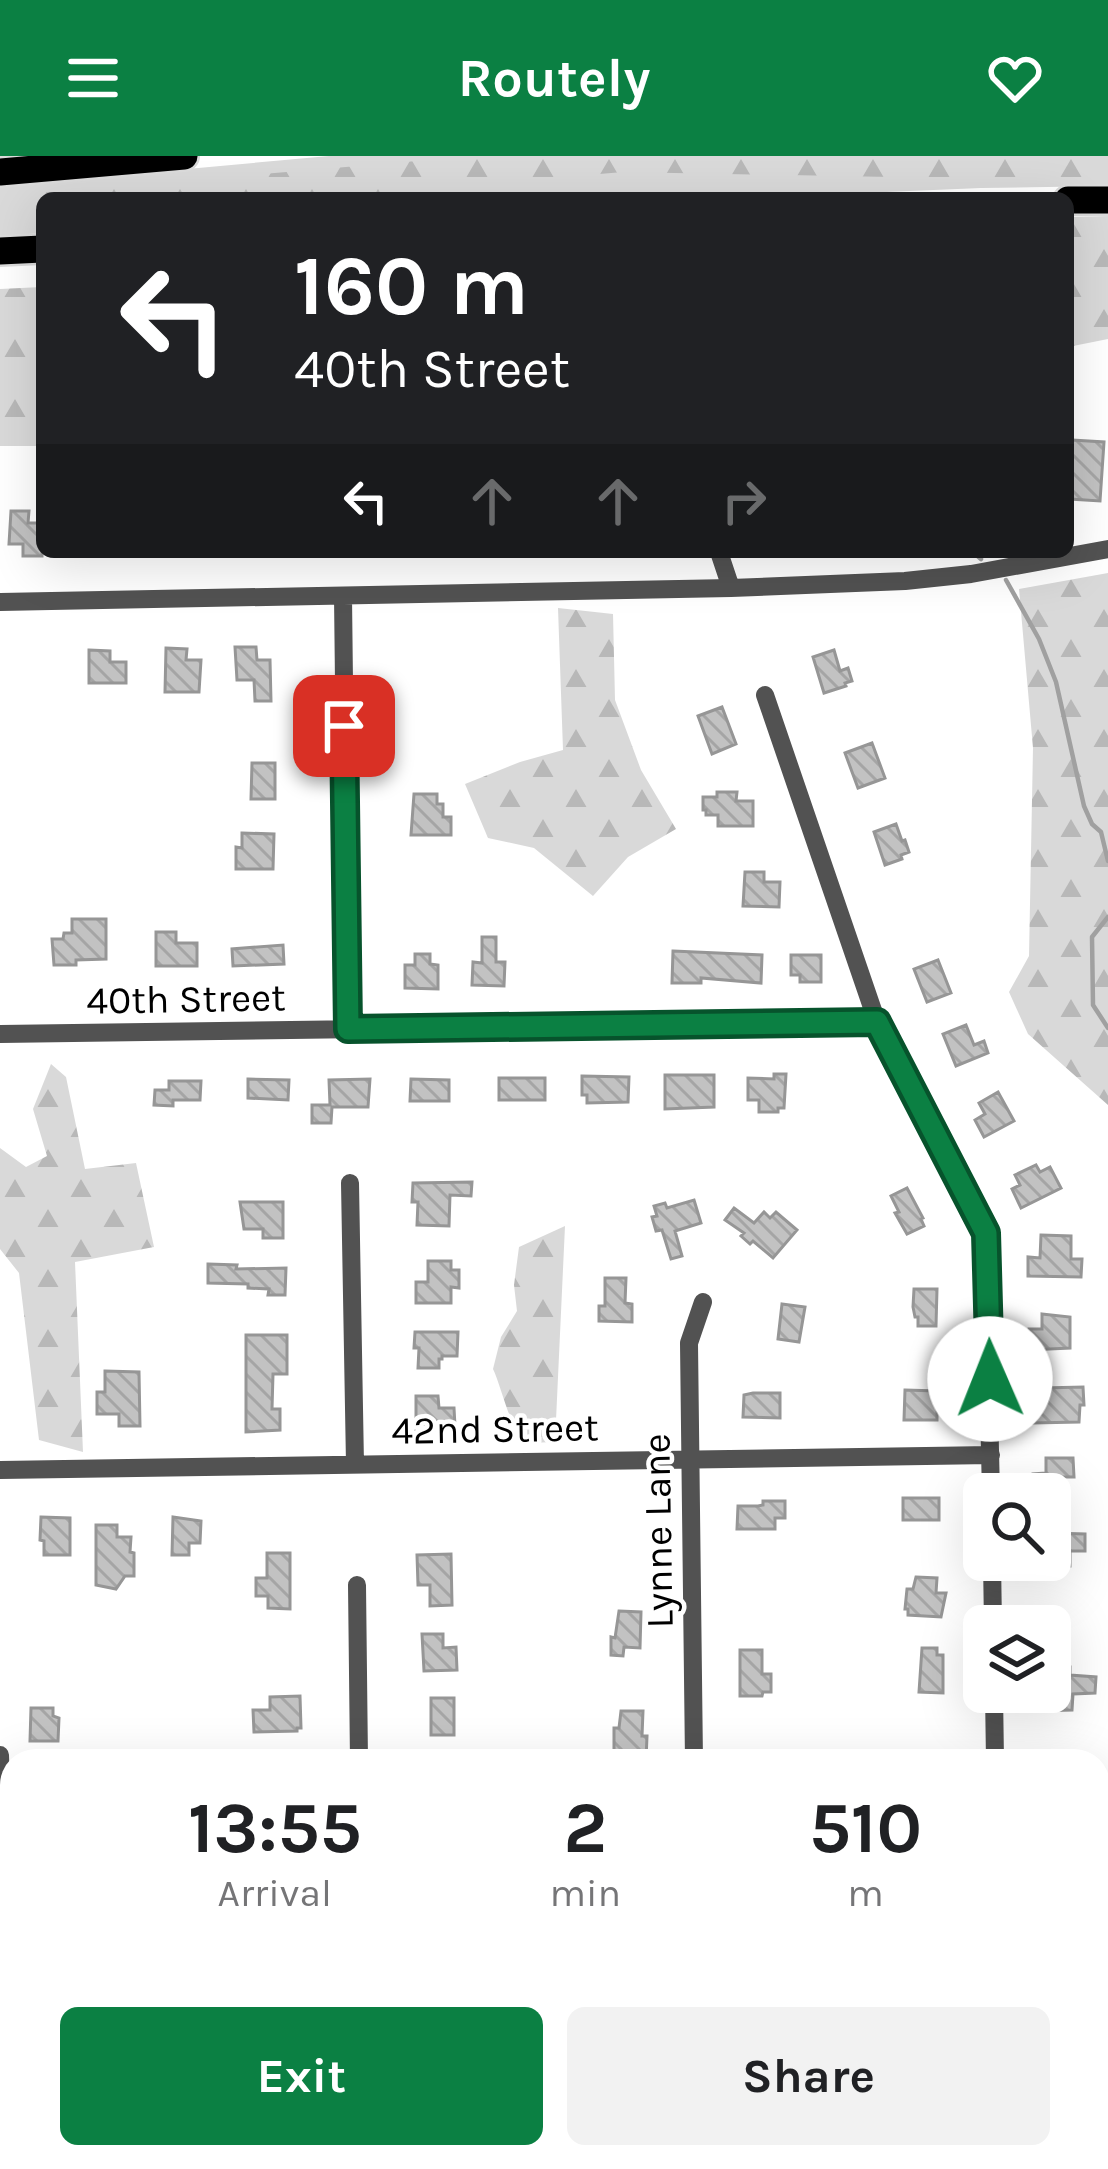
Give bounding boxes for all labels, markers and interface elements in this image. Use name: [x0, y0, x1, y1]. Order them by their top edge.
icon: menu: [60, 45, 126, 111]
icon: heart: [982, 45, 1048, 111]
text: Routely: [458, 46, 650, 110]
text: 160 m: [294, 237, 529, 335]
icon: left: [96, 240, 252, 396]
text: 40th Street: [294, 337, 570, 401]
icon: left: [333, 468, 399, 534]
icon: ahead: [459, 468, 525, 534]
icon: ahead: [585, 468, 651, 534]
icon: right: [711, 468, 777, 534]
pin: [293, 675, 395, 777]
icon: arrive: [311, 693, 377, 759]
street label: 40th Street: [86, 974, 286, 1024]
position arrow: [927, 1316, 1053, 1442]
street label: 42nd Street: [391, 1404, 599, 1454]
street label: Lynne Lane: [633, 1433, 683, 1629]
map controls: [963, 1473, 1071, 1713]
button: search: [963, 1473, 1071, 1581]
button: layers: [963, 1605, 1071, 1713]
text: 13:55: [188, 1786, 362, 1870]
text: 2: [563, 1786, 607, 1870]
text: 510: [809, 1786, 922, 1870]
text: Arrival: [218, 1870, 332, 1916]
text: min: [549, 1870, 621, 1916]
text: m: [847, 1870, 884, 1916]
button: Exit: [60, 2007, 543, 2145]
button: Share: [567, 2007, 1050, 2145]

